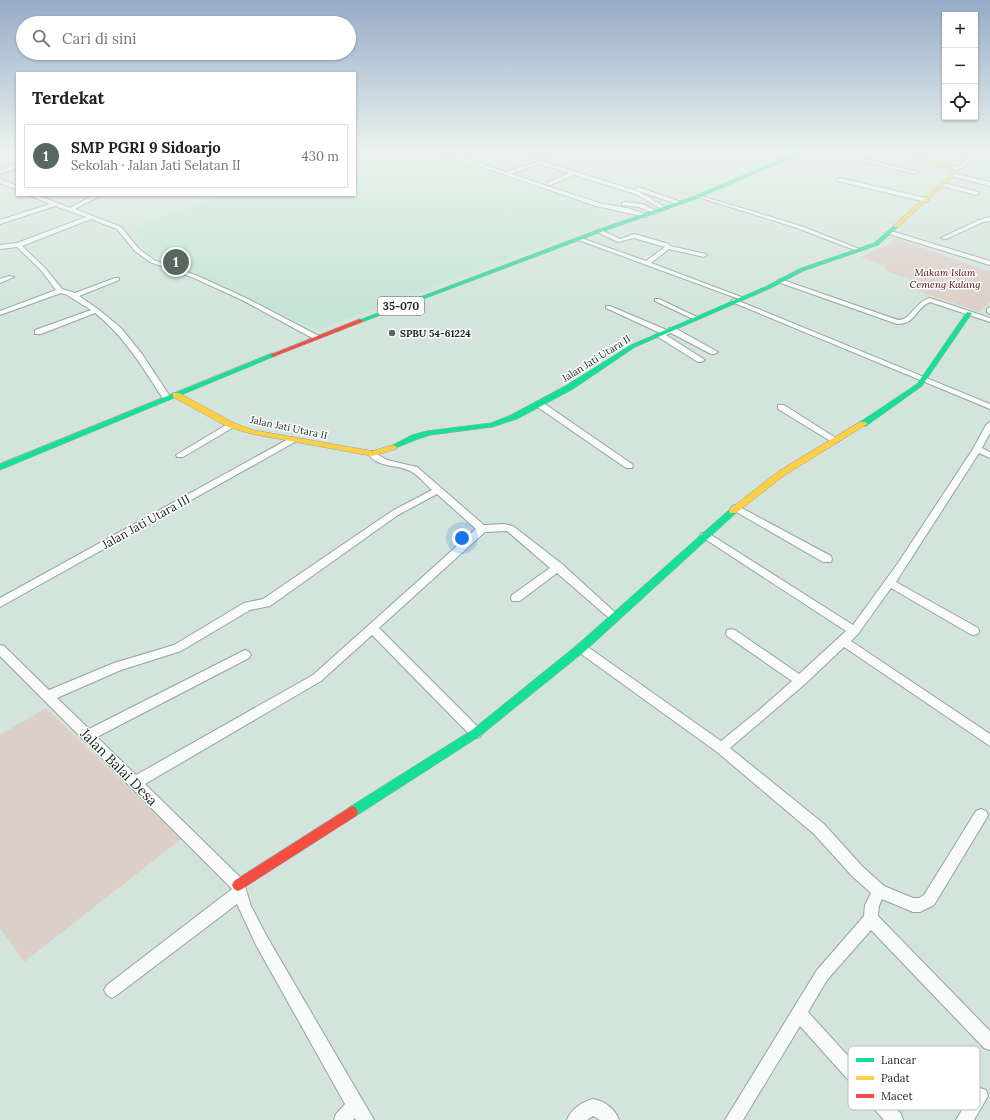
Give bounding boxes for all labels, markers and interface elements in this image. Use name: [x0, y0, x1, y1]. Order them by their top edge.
map controls: [942, 12, 978, 120]
button: +: [942, 12, 978, 48]
search box: [16, 16, 356, 60]
icon: search: [30, 27, 52, 49]
text: Cari di sini: [62, 29, 137, 48]
button: −: [942, 48, 978, 84]
button: locate: [942, 84, 978, 120]
text: Terdekat: [32, 87, 105, 109]
text: SMP PGRI 9 Sidoarjo: [71, 138, 221, 157]
text: 1: [43, 148, 49, 165]
text: 430 m: [302, 148, 339, 165]
text: Sekolah · Jalan Jati Selatan II: [71, 157, 241, 174]
pin: 1: [163, 247, 189, 277]
park label: Makam Islam Cemeng Kalang: [910, 266, 980, 291]
road number: 35-070: [378, 297, 424, 315]
place label: SPBU 54-61224: [400, 327, 471, 340]
marker: SPBU 54-61224: [387, 328, 397, 338]
street label: Jalan Jati Utara II: [559, 332, 633, 385]
street label: Jalan Jati Utara II: [248, 413, 329, 442]
street label: Jalan Jati Utara III: [98, 491, 192, 552]
your location: [452, 528, 472, 548]
street label: Jalan Balai Desa: [76, 724, 161, 809]
legend: [848, 1046, 980, 1110]
text: Lancar: [881, 1053, 916, 1067]
text: Padat: [881, 1071, 910, 1085]
text: Macet: [881, 1089, 913, 1103]

